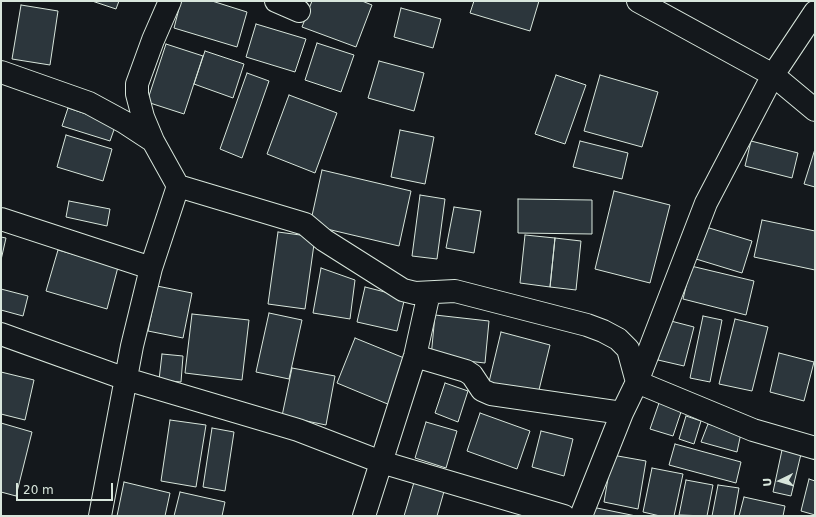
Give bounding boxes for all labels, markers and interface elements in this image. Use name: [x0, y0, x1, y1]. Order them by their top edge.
north arrow: [760, 461, 800, 501]
scale bar: [18, 475, 115, 501]
text: U: [761, 477, 774, 487]
text: 20 m: [23, 483, 54, 497]

